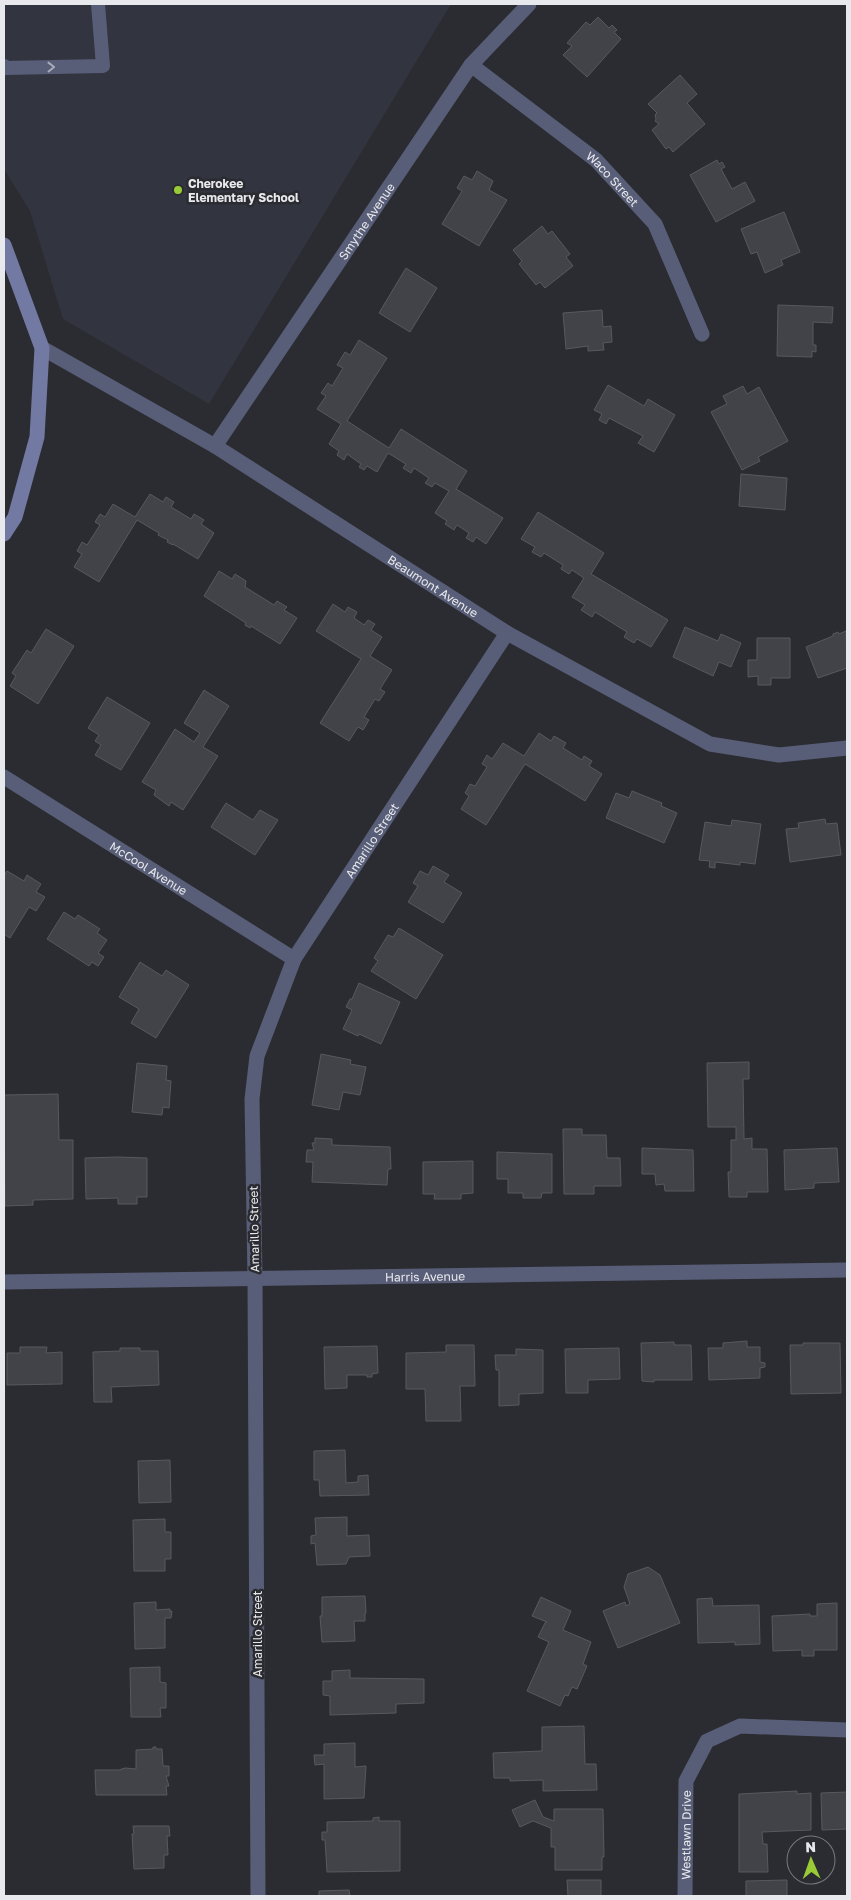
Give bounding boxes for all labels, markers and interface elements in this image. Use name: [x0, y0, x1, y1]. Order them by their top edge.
one-way arrow: [48, 62, 55, 72]
street label: Waco Street: [583, 148, 642, 209]
place label: Cherokee Elementary School: [188, 176, 299, 205]
street label: Smythe Avenue: [335, 180, 397, 262]
marker: Cherokee Elementary School: [172, 184, 184, 196]
street label: Beaumont Avenue: [385, 551, 481, 620]
street label: Amarillo Street: [342, 800, 402, 881]
street label: McCool Avenue: [107, 838, 190, 898]
street label: Amarillo Street: [246, 1185, 262, 1272]
street label: Harris Avenue: [385, 1268, 465, 1284]
street label: Amarillo Street: [250, 1590, 265, 1677]
street label: Westlawn Drive: [678, 1790, 693, 1880]
north arrow: [786, 1835, 836, 1885]
text: N: [805, 1838, 816, 1855]

